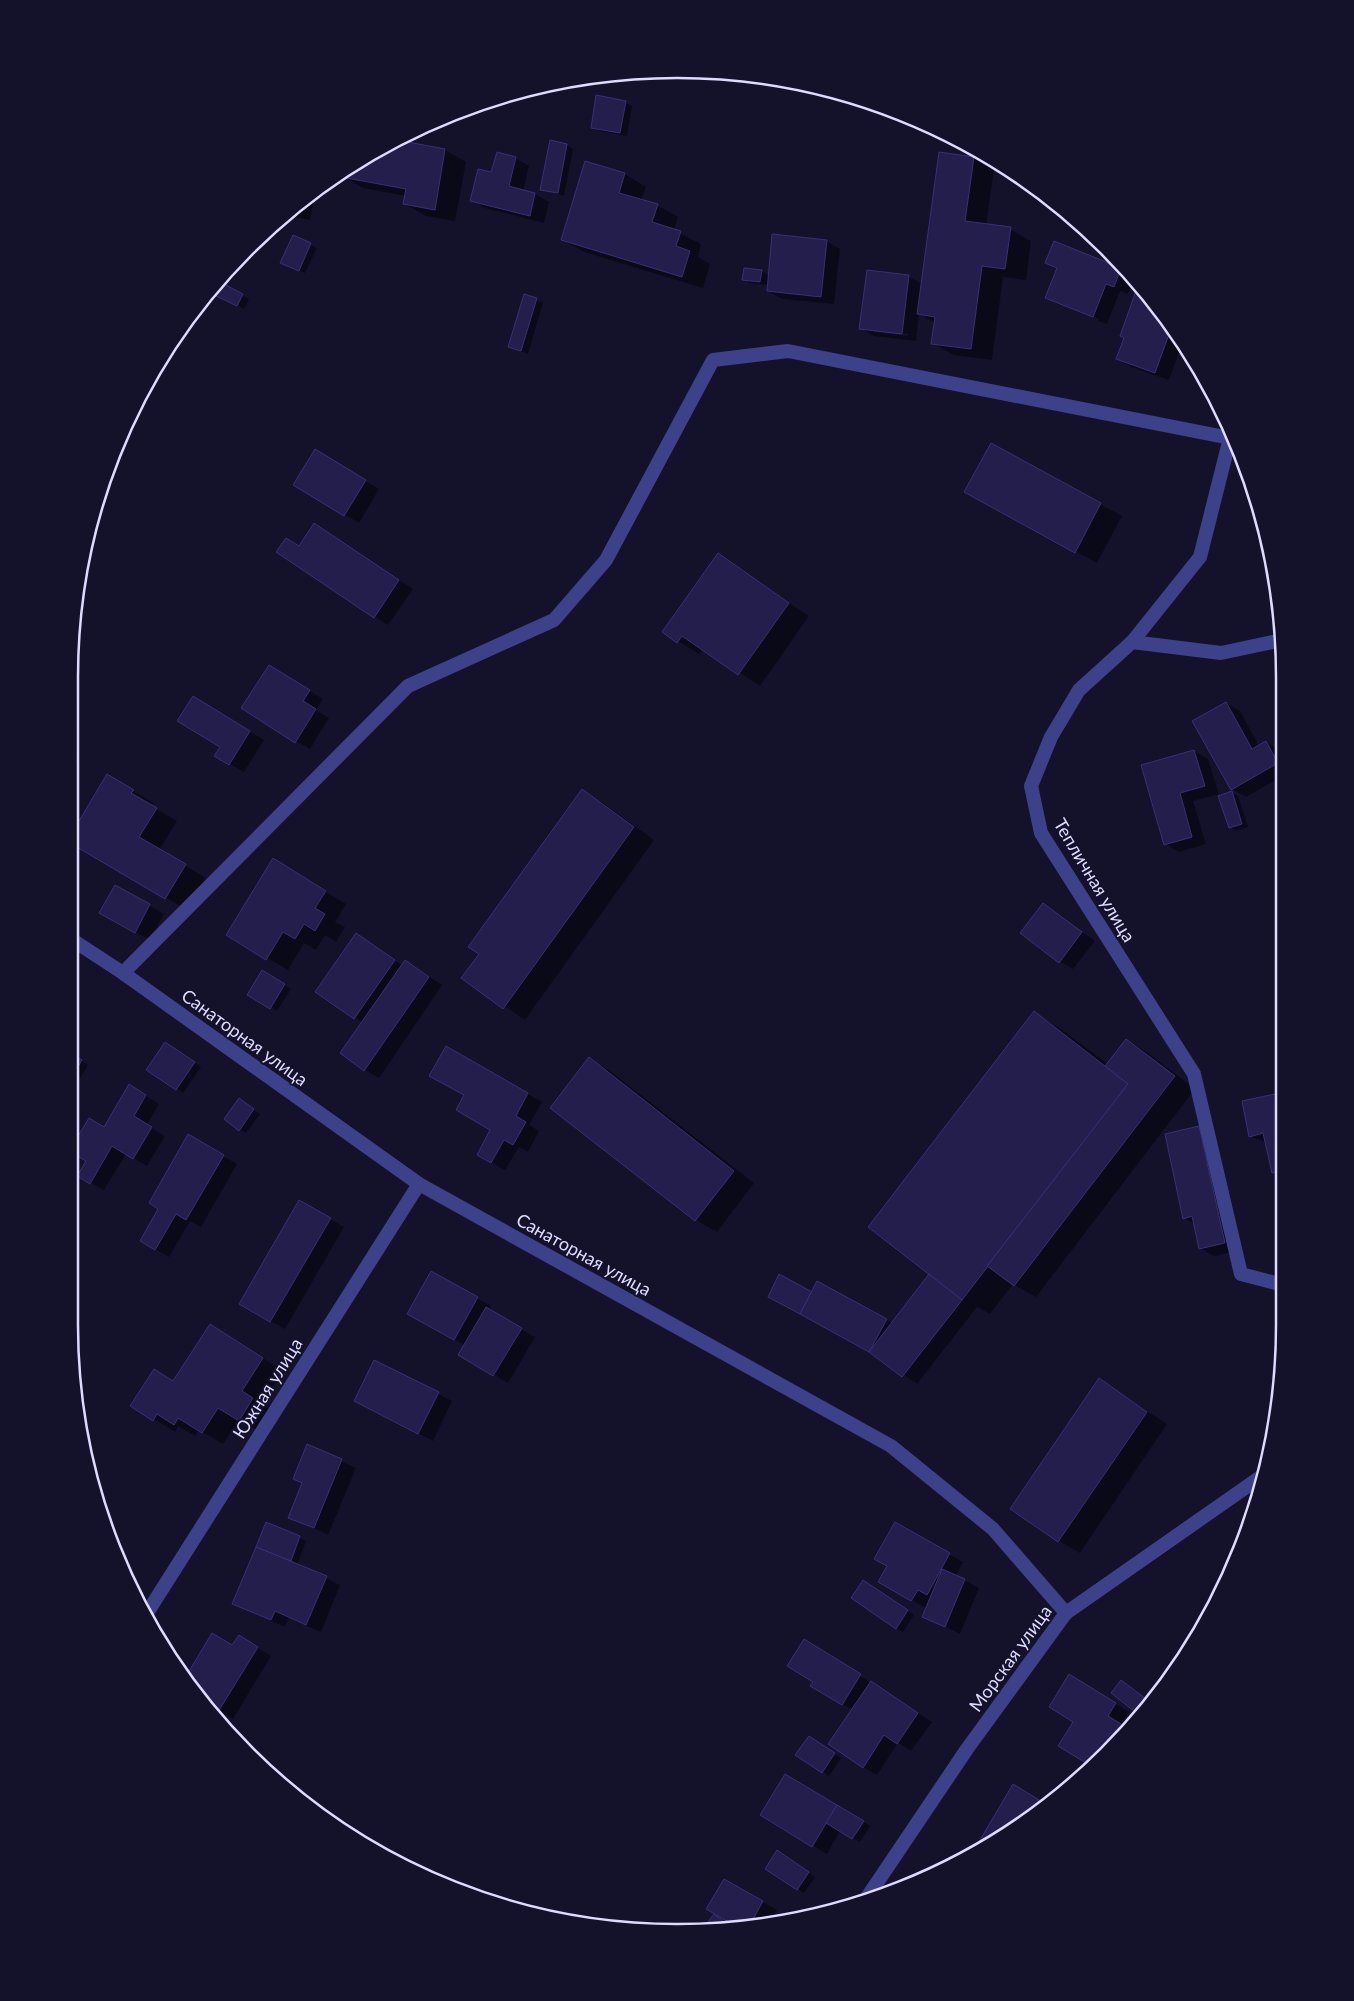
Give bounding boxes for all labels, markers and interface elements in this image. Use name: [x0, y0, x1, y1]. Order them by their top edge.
street label: Тепличная улица: [1050, 814, 1140, 946]
street label: Санаторная улица: [178, 984, 312, 1090]
street label: Санаторная улица: [513, 1208, 655, 1300]
street label: Южная улица: [227, 1334, 307, 1442]
street label: Морская улица: [964, 1600, 1056, 1716]

